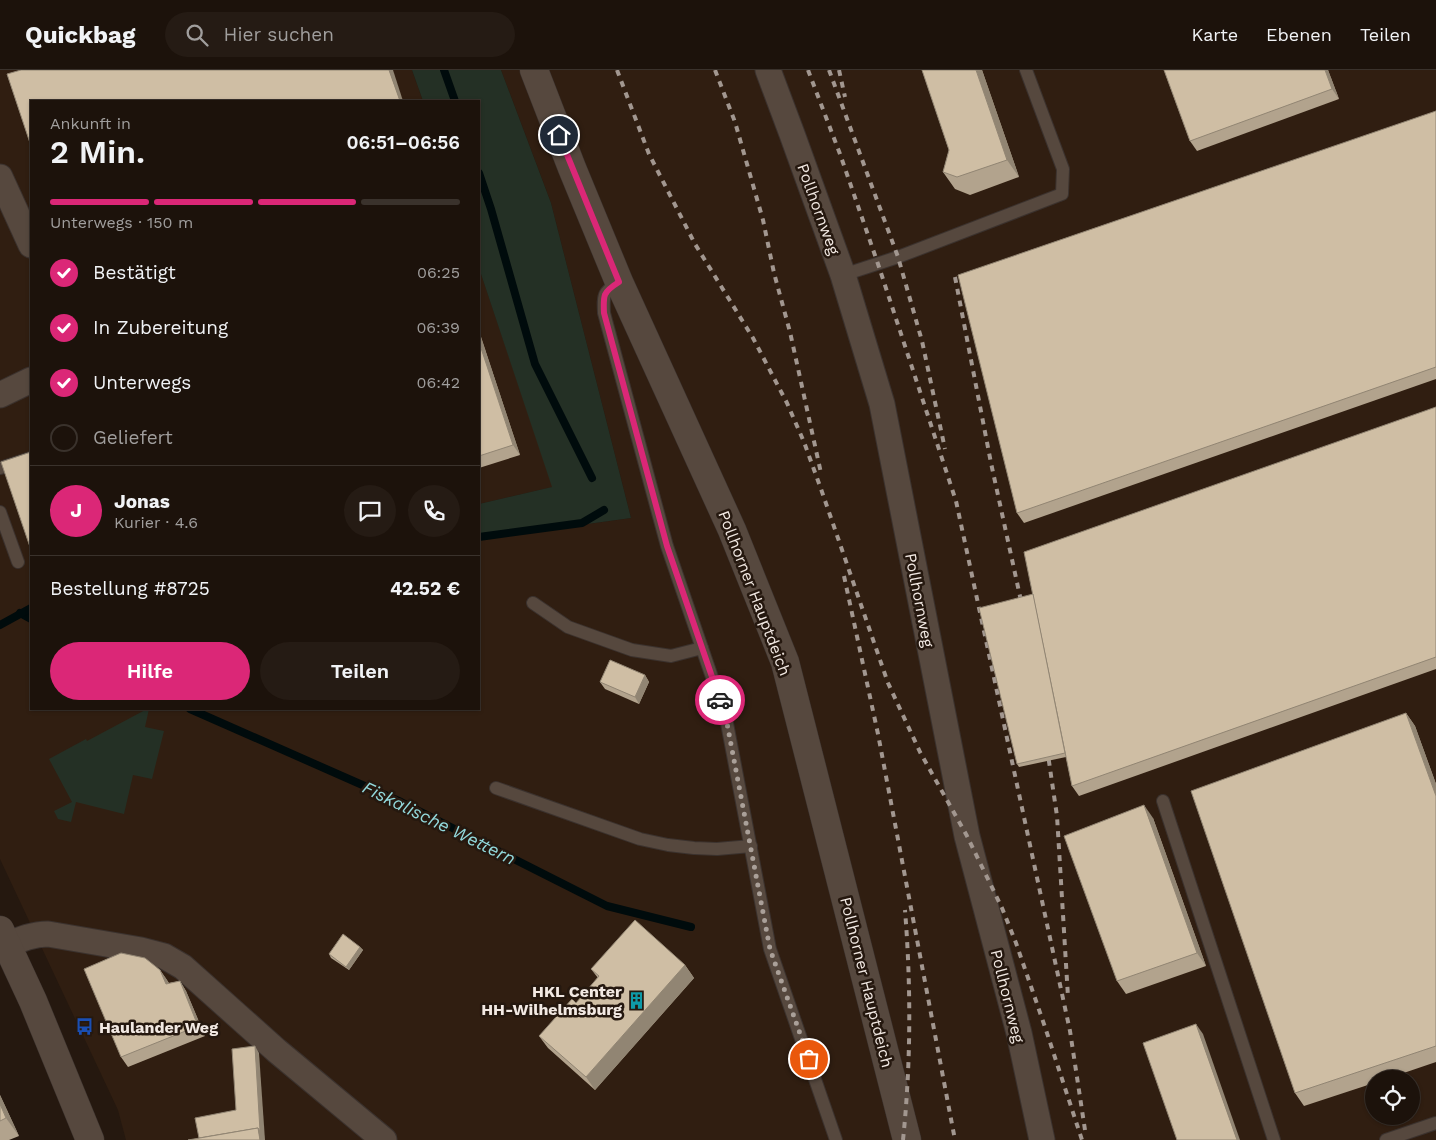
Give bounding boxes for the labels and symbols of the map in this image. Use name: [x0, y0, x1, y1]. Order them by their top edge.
pin: [538, 114, 580, 156]
street label: Pollhornweg: [793, 161, 844, 258]
street label: Pollhorner Hauptdeich: [714, 508, 795, 678]
street label: Pollhornweg: [901, 551, 938, 649]
courier: [695, 675, 745, 725]
water label: Fiskalische Wettern: [359, 776, 519, 869]
street label: Pollhorner Hauptdeich: [836, 895, 897, 1069]
street label: Pollhornweg: [987, 947, 1028, 1045]
place label: HKL Center HH-Wilhelmsburg: [481, 982, 622, 1019]
building icon: HKL Center HH-Wilhelmsburg: [626, 990, 646, 1010]
bus stop icon: Haulander Weg: [75, 1017, 95, 1037]
place label: Haulander Weg: [99, 1018, 218, 1037]
pin: [788, 1038, 830, 1080]

